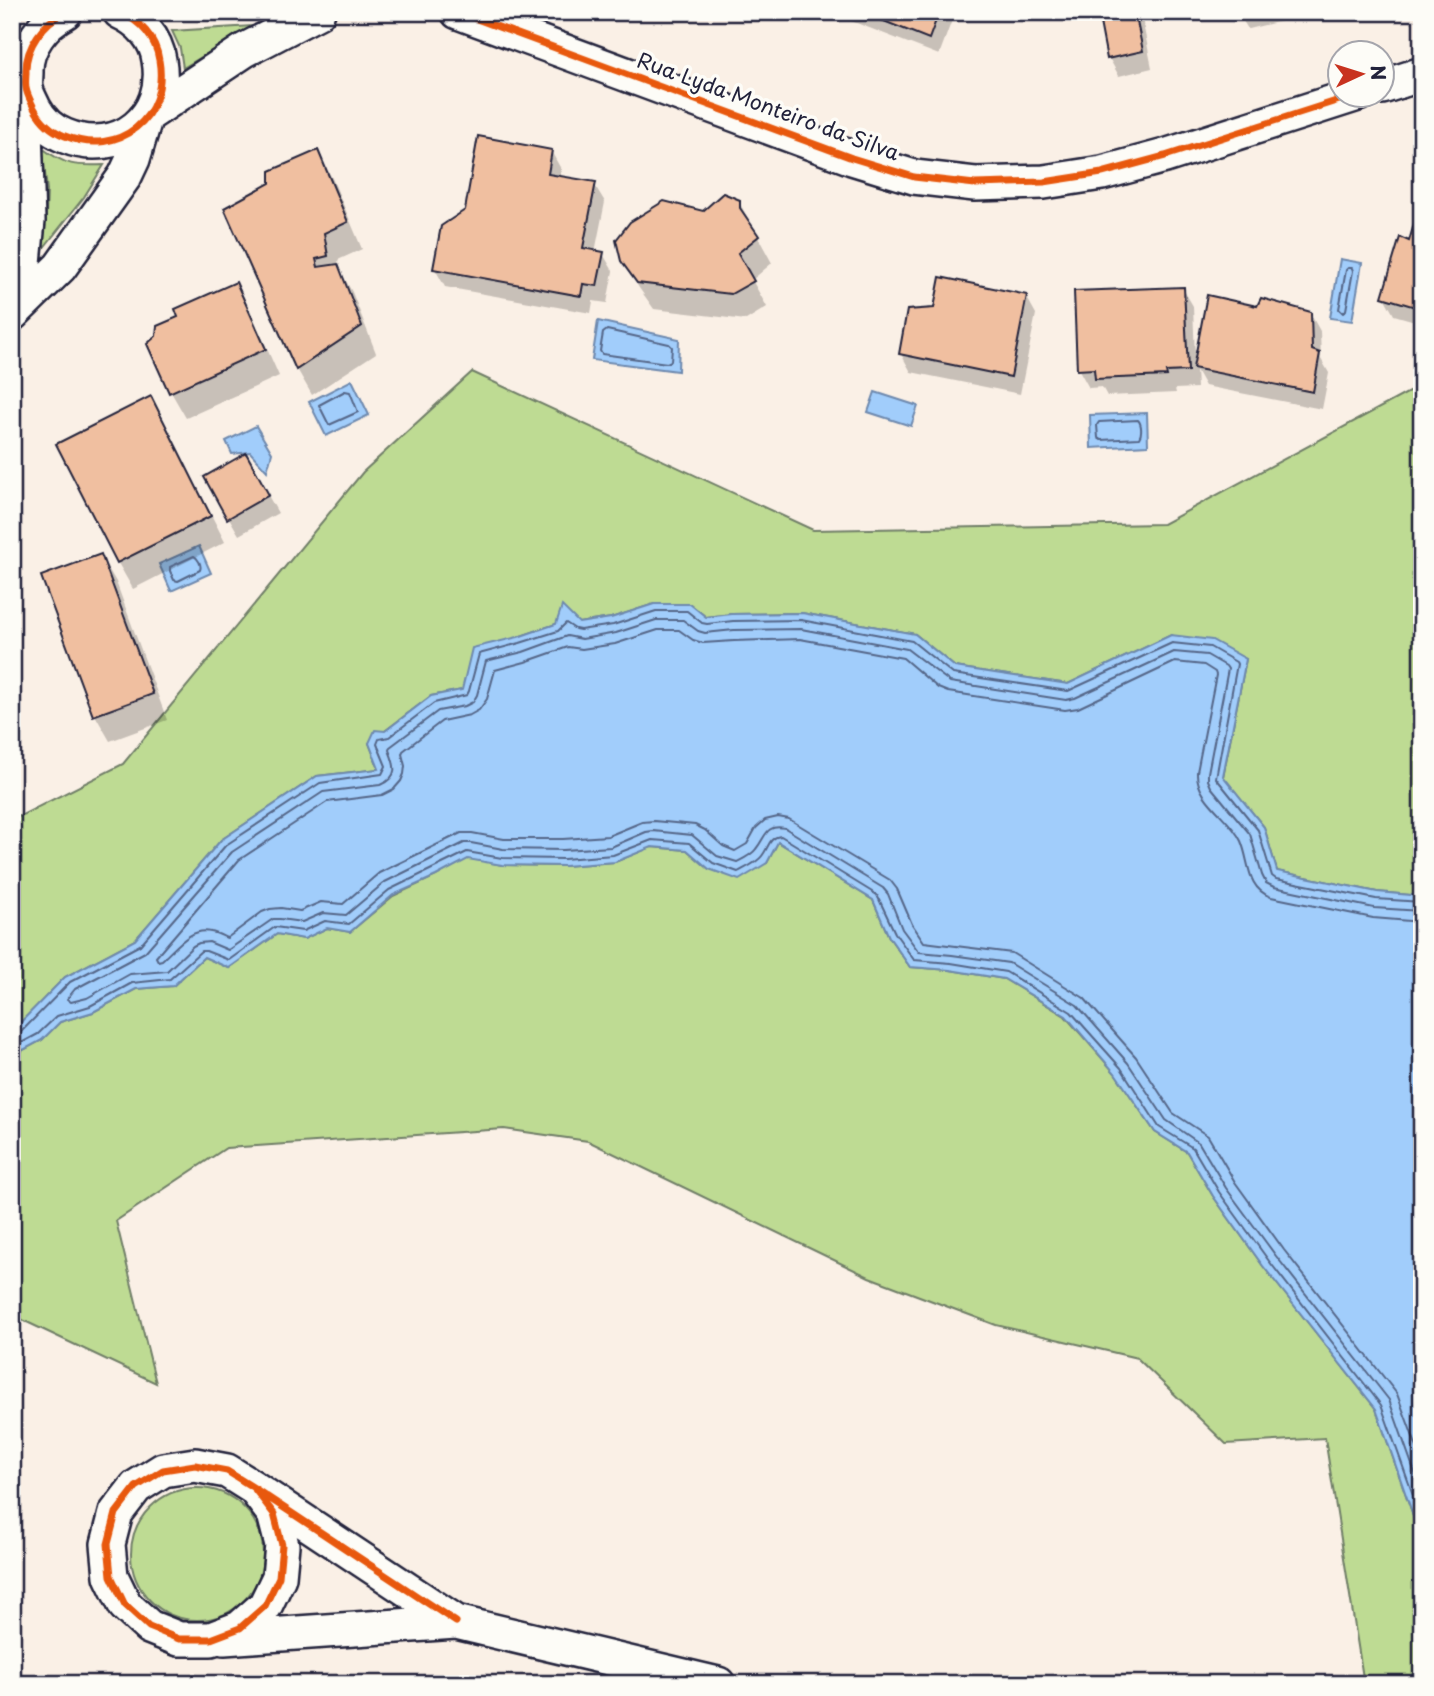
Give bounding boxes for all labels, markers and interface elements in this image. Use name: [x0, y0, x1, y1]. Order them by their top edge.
north arrow: [1326, 38, 1396, 108]
street label: Rua Lyda Monteiro da Silva: [633, 43, 904, 168]
text: N: [1364, 64, 1393, 81]

